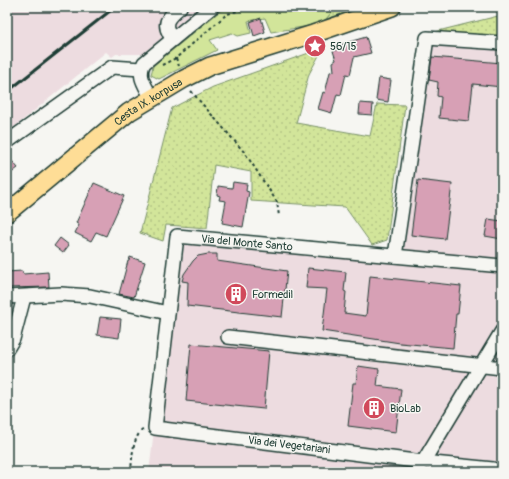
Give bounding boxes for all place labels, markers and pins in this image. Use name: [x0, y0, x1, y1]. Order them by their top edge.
place icon: 56/15: [302, 33, 328, 59]
place label: 56/15: [330, 40, 357, 53]
building icon: Formedil: [223, 281, 249, 307]
place label: Formedil: [252, 288, 293, 301]
building icon: BioLab: [361, 395, 387, 421]
place label: BioLab: [390, 402, 421, 415]

